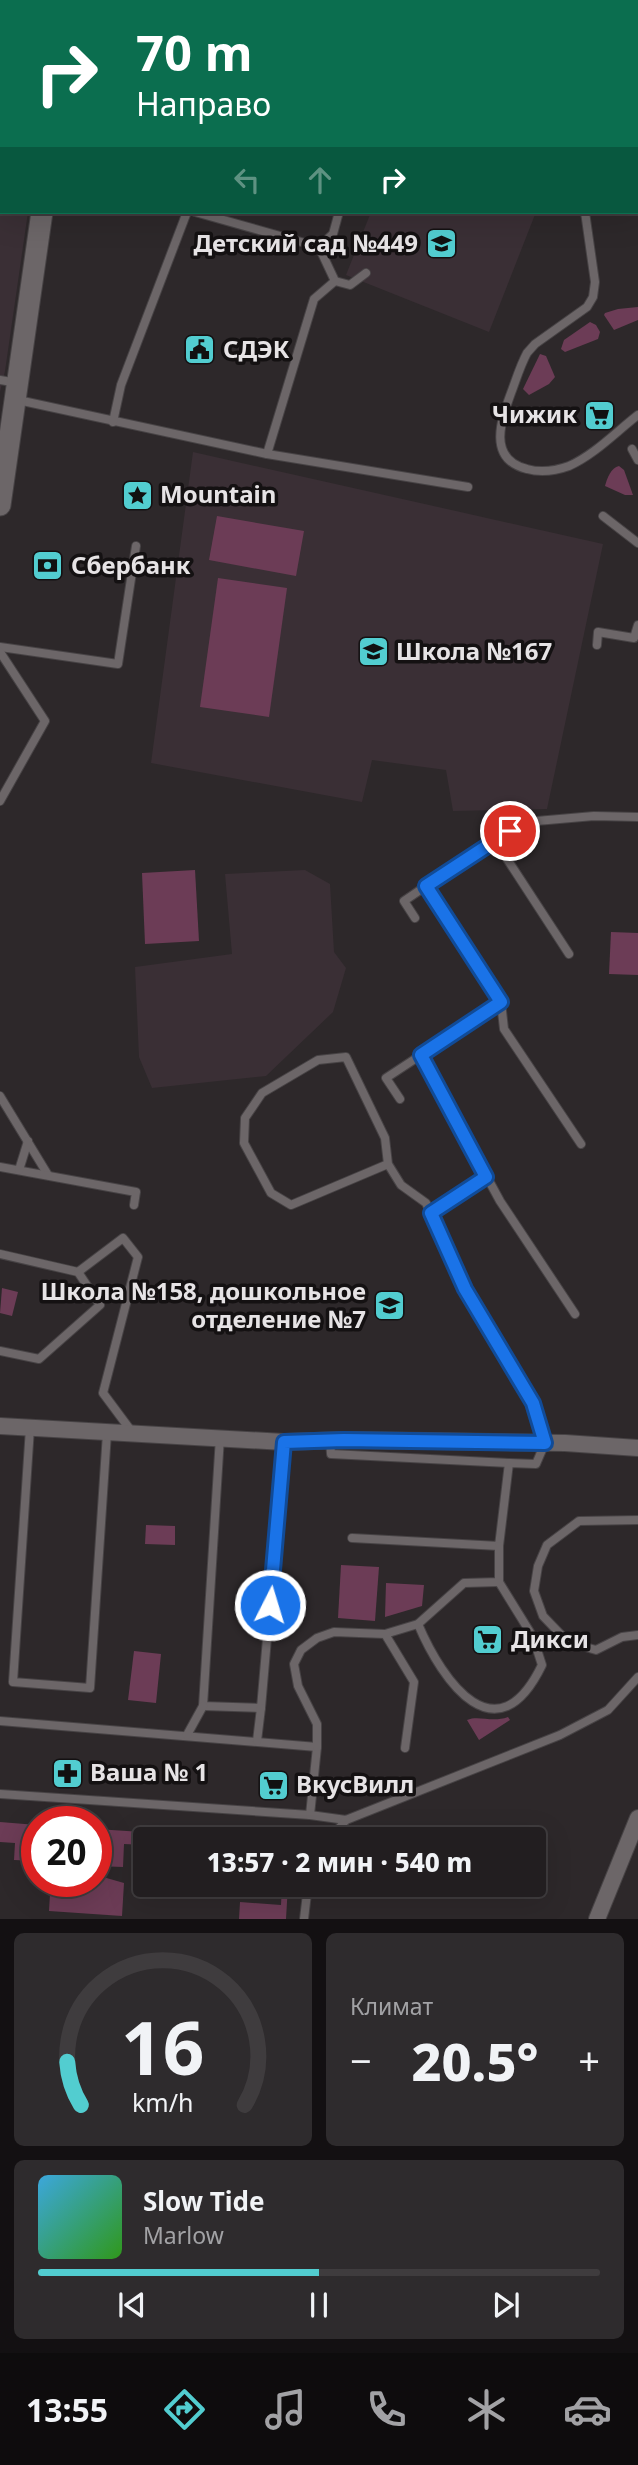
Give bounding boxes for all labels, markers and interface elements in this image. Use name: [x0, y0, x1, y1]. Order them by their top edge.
text: 70 m: [136, 19, 253, 85]
icon: right: [21, 28, 112, 119]
text: Направо: [136, 82, 271, 125]
icon: left: [228, 161, 266, 199]
icon: ahead: [301, 161, 339, 199]
icon: right: [374, 161, 412, 199]
place label: Детский сад №449: [194, 226, 418, 259]
school or university icon: Детский сад №449: [424, 227, 458, 261]
place label: СДЭК: [223, 332, 290, 365]
public building icon: СДЭК: [183, 333, 217, 367]
place label: Чижик: [492, 397, 577, 430]
supermarket icon: Чижик: [583, 398, 617, 432]
place label: Mountain: [160, 477, 276, 510]
place icon: Mountain: [120, 478, 154, 512]
place label: Сбербанк: [71, 548, 191, 581]
bank icon: Сбербанк: [31, 549, 65, 583]
place label: Школа №167: [396, 634, 552, 667]
school or university icon: Школа №167: [356, 635, 390, 669]
pin: [480, 801, 540, 861]
icon: arrive: [491, 812, 529, 850]
place label: Школа №158, дошкольное отделение №7: [41, 1274, 366, 1335]
school or university icon: Школа №158, дошкольное отделение №7: [372, 1289, 406, 1323]
position arrow: [233, 1568, 307, 1642]
place label: Дикси: [511, 1622, 589, 1655]
supermarket icon: Дикси: [471, 1623, 505, 1657]
place label: Ваша № 1: [90, 1755, 208, 1788]
pharmacy icon: Ваша № 1: [50, 1756, 84, 1790]
place label: ВкусВилл: [296, 1767, 414, 1800]
supermarket icon: ВкусВилл: [256, 1768, 290, 1802]
speed limit sign: 20: [21, 1806, 112, 1897]
text: 13:57 · 2 мин · 540 m: [207, 1844, 472, 1880]
text: Климат: [350, 1990, 433, 2022]
text: 16: [121, 1998, 205, 2097]
text: 20.5°: [412, 2025, 538, 2096]
text: −: [350, 2034, 372, 2086]
text: +: [578, 2034, 600, 2086]
text: km/h: [132, 2085, 194, 2119]
text: Slow Tide: [143, 2183, 265, 2219]
text: Marlow: [143, 2219, 224, 2251]
icon: previous: [113, 2286, 151, 2324]
icon: pause: [300, 2286, 338, 2324]
icon: next: [487, 2286, 525, 2324]
icon: directions: [160, 2385, 209, 2434]
icon: music: [261, 2385, 310, 2434]
icon: phone: [362, 2385, 411, 2434]
icon: climate: [462, 2385, 511, 2434]
icon: car: [563, 2385, 612, 2434]
text: 13:55: [26, 2388, 108, 2431]

